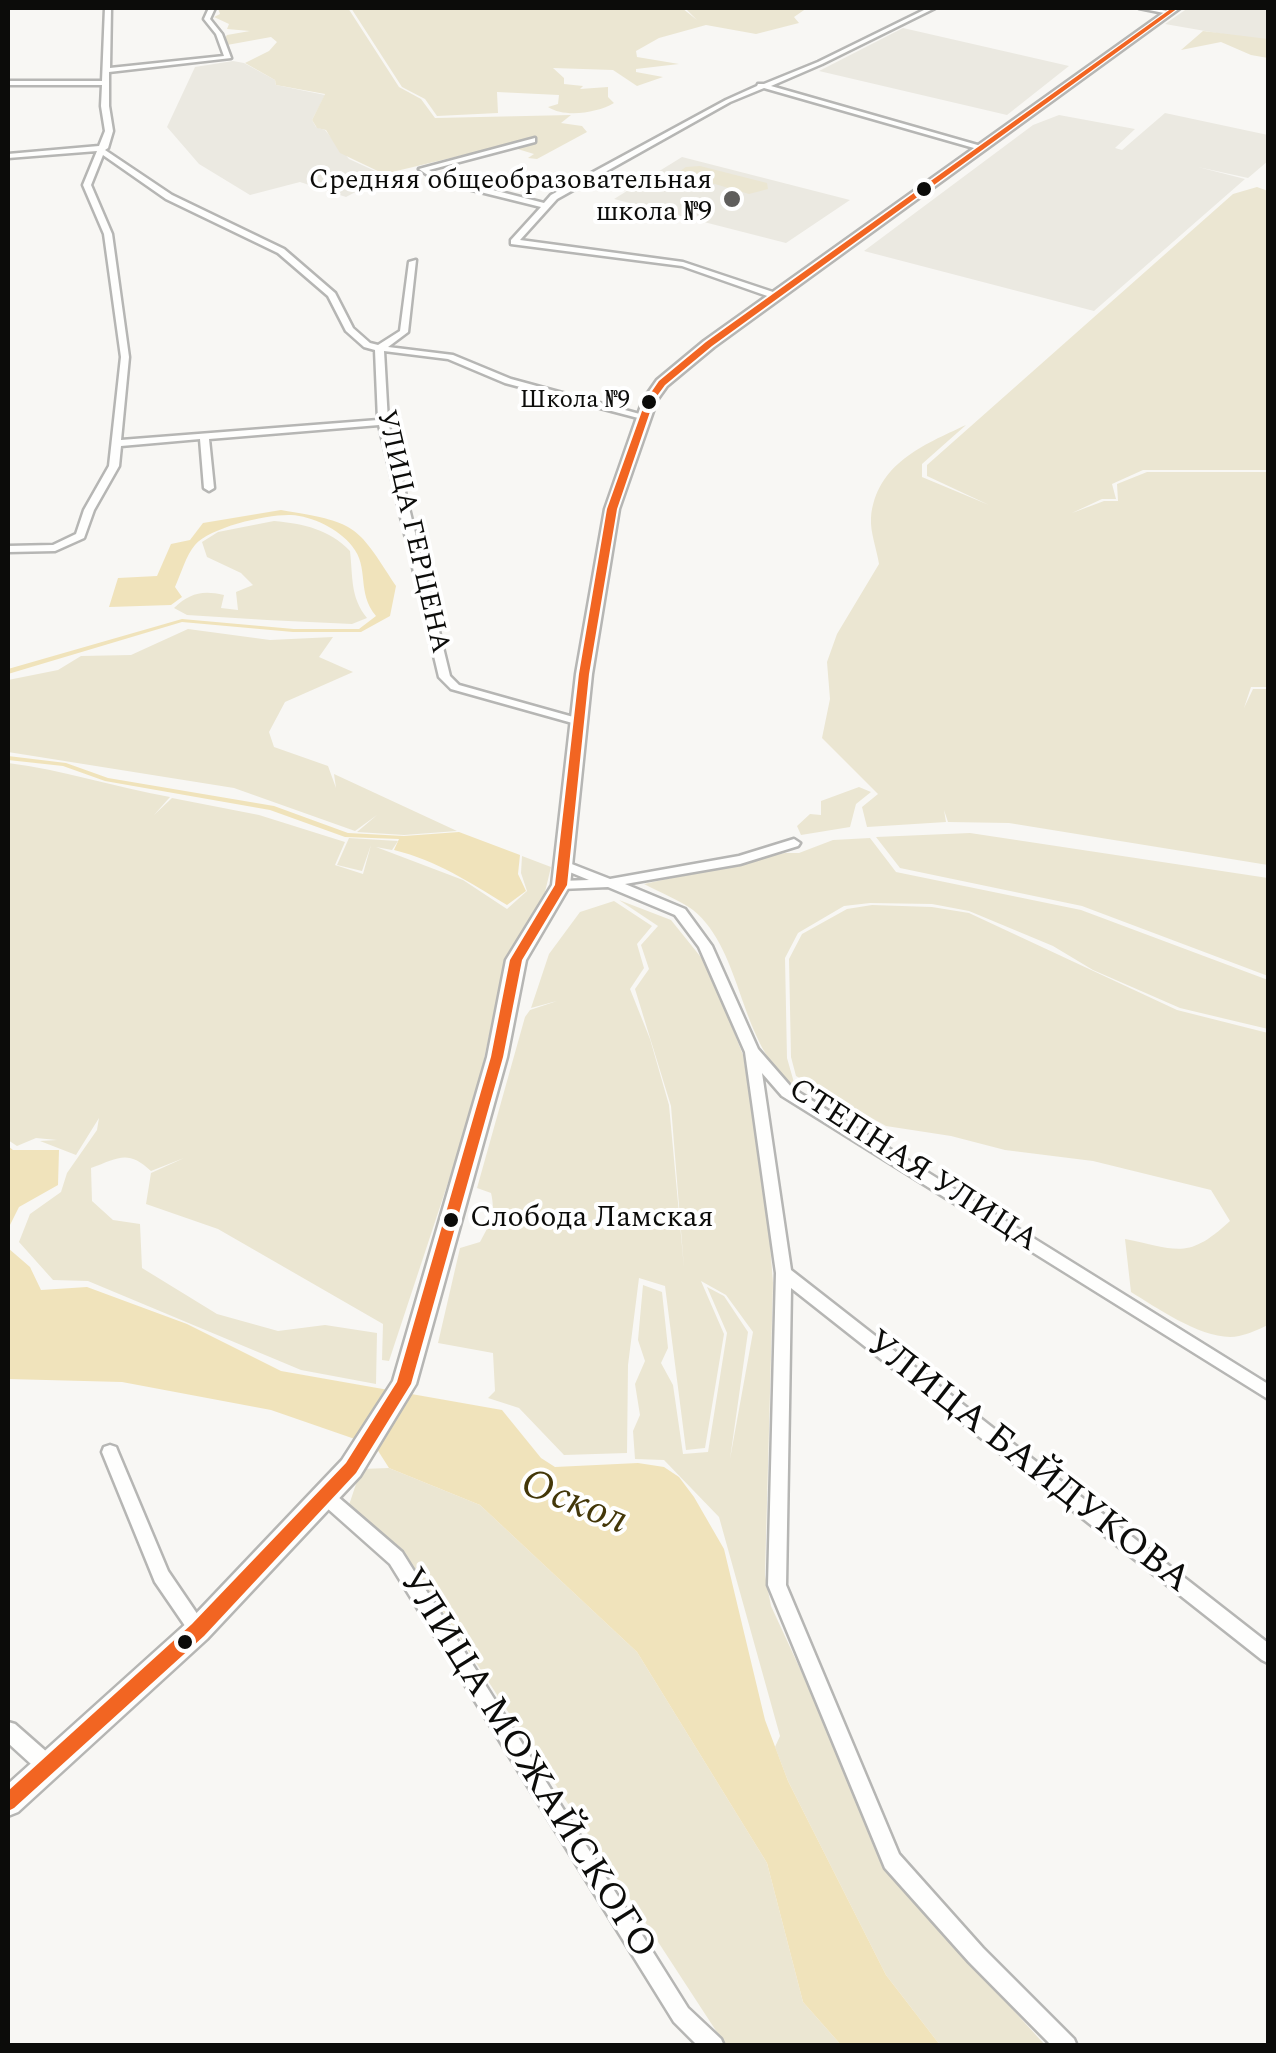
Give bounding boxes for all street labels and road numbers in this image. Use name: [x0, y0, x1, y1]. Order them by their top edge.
street label: УЛИЦА ГЕРЦЕНА: [367, 407, 455, 657]
street label: СТЕПНАЯ УЛИЦА: [780, 1072, 1044, 1262]
street label: УЛИЦА БАЙДУКОВА: [854, 1323, 1198, 1605]
street label: УЛИЦА МОЖАЙСКОГО: [386, 1562, 664, 1968]

